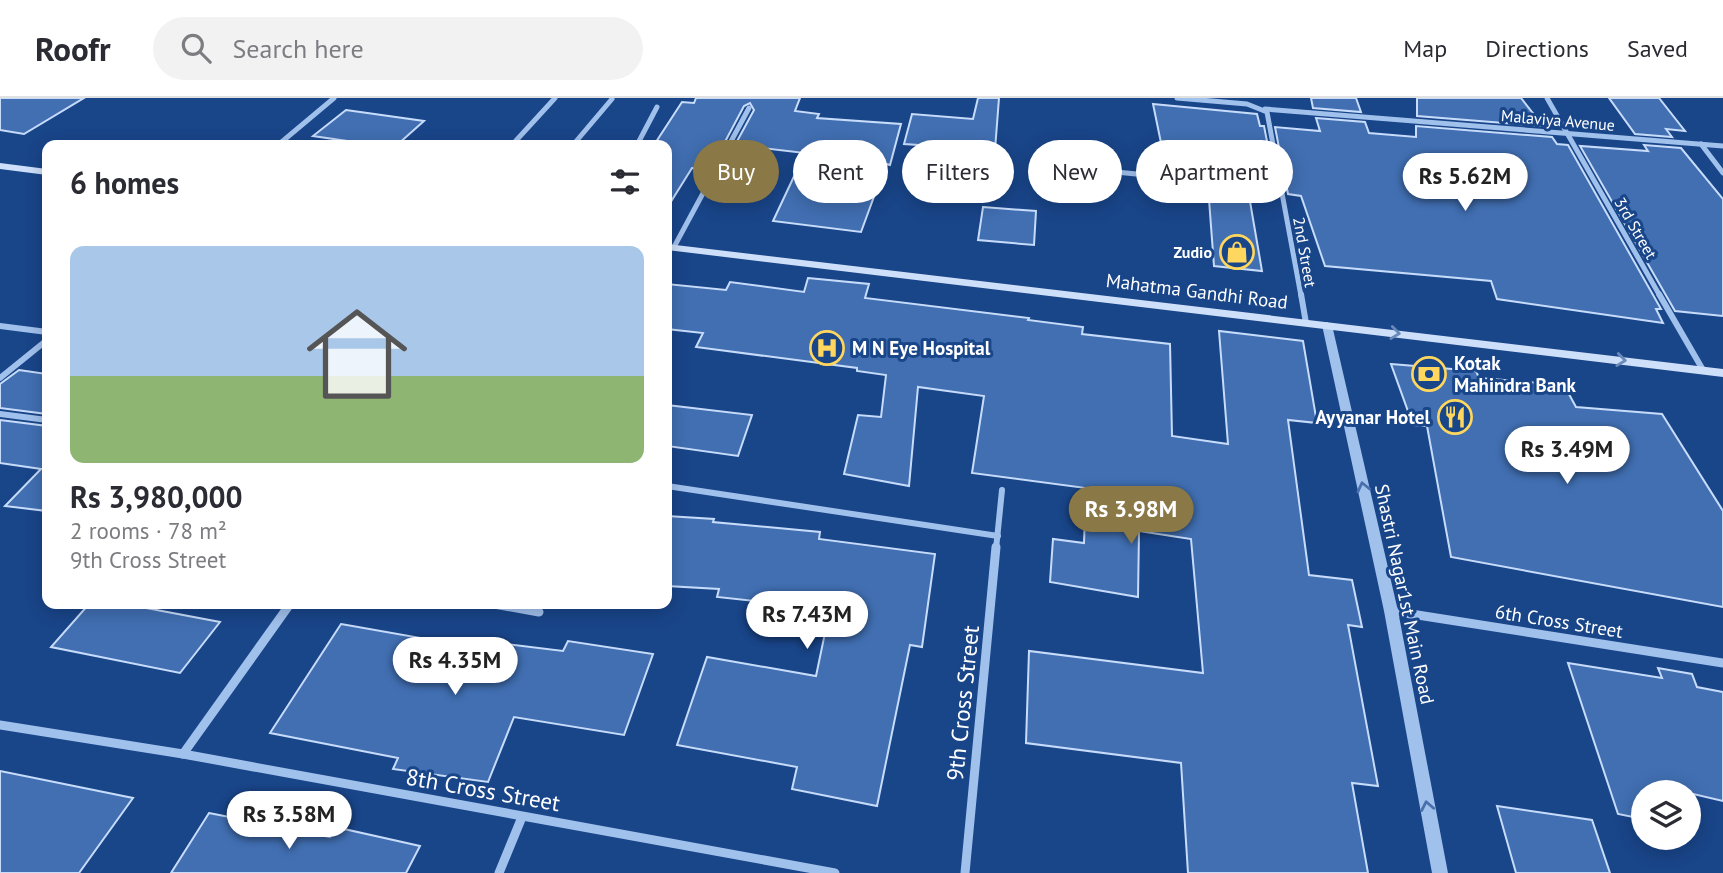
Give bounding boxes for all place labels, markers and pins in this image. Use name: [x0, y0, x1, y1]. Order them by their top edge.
pin: Rs 5.62M: [1393, 153, 1537, 213]
shop icon: Zudio: [1218, 233, 1256, 271]
place label: Zudio: [1173, 242, 1212, 262]
hospital icon: M N Eye Hospital: [808, 329, 846, 367]
place label: M N Eye Hospital: [852, 336, 991, 360]
place label: Kotak Mahindra Bank: [1454, 351, 1577, 397]
bank icon: Kotak Mahindra Bank: [1410, 355, 1448, 393]
restaurant icon: Ayyanar Hotel: [1436, 398, 1474, 436]
place label: Ayyanar Hotel: [1316, 405, 1430, 429]
pin: Rs 3.49M: [1495, 426, 1639, 486]
pin: Rs 3.98M: [1059, 486, 1203, 546]
pin: Rs 7.43M: [735, 592, 879, 651]
pin: Rs 4.35M: [383, 638, 527, 697]
pin: Rs 3.58M: [217, 792, 361, 851]

